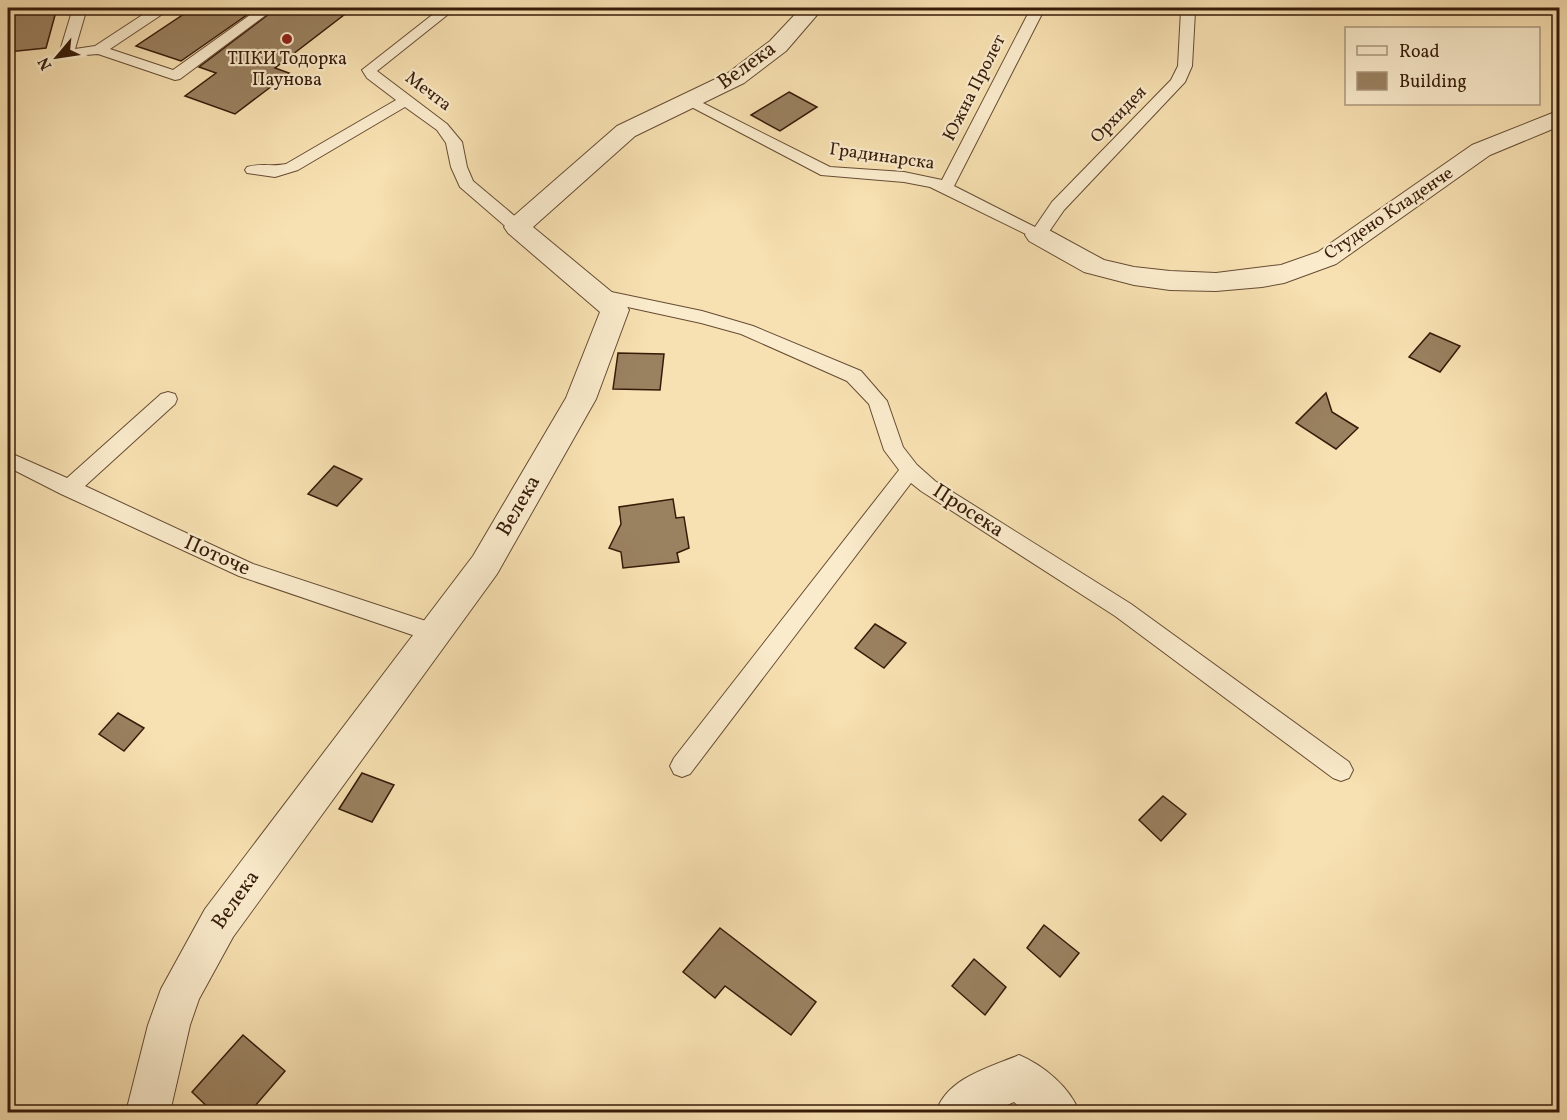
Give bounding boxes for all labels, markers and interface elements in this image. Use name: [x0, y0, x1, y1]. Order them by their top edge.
north arrow: [27, 27, 87, 87]
legend: [1345, 27, 1540, 105]
street label: Южна Пролет: [937, 30, 1013, 146]
marker: ТПКИ Тодорка Паунова: [280, 32, 294, 46]
street label: Велека: [712, 35, 782, 97]
text: Road: [1399, 40, 1440, 65]
place label: ТПКИ Тодорка Паунова: [227, 47, 347, 93]
text: N: [33, 53, 58, 74]
street label: Мечта: [400, 66, 457, 118]
text: Building: [1399, 70, 1467, 95]
street label: Орхидея: [1085, 81, 1153, 149]
street label: Градинарска: [828, 137, 936, 177]
street label: Студено Кладенче: [1319, 161, 1459, 267]
street label: Велека: [490, 470, 548, 542]
street label: Просека: [927, 477, 1009, 545]
street label: Поточе: [179, 529, 255, 583]
street label: Велека: [205, 865, 267, 935]

